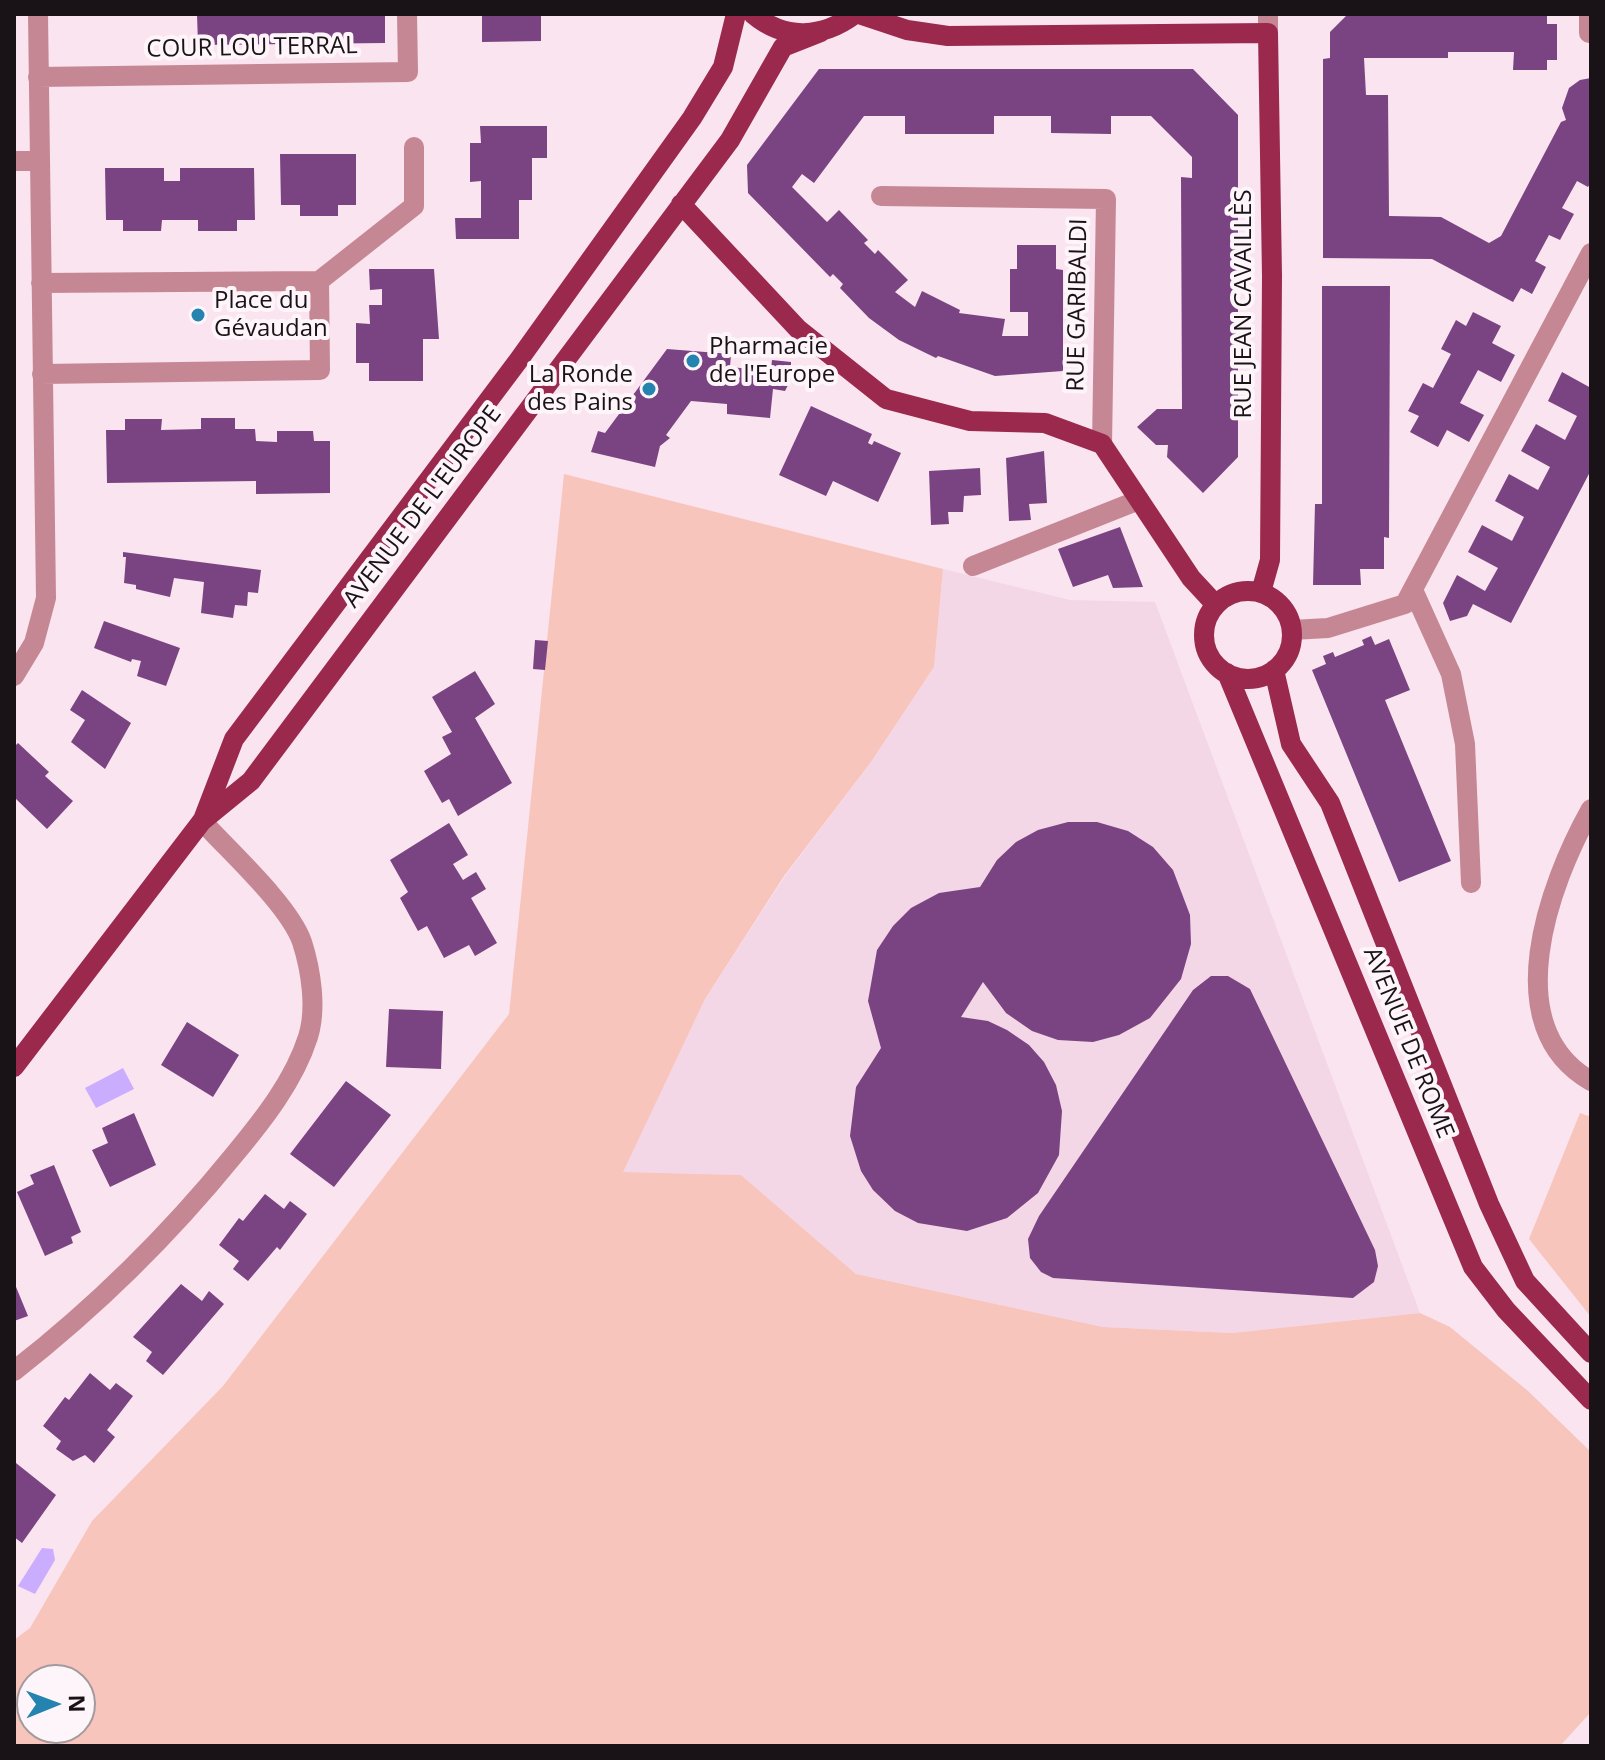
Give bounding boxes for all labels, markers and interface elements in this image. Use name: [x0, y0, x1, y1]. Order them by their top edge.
street label: COUR LOU TERRAL: [146, 32, 358, 64]
street label: RUE JEAN CAVAILLÈS: [1230, 189, 1258, 419]
street label: RUE GARIBALDI: [1062, 218, 1094, 392]
place label: Place du Gévaudan: [214, 287, 328, 343]
marker: Place du Gévaudan: [189, 306, 207, 324]
place label: Pharmacie de l'Europe: [709, 333, 835, 389]
marker: Pharmacie de l'Europe: [684, 352, 702, 370]
place label: La Ronde des Pains: [527, 361, 633, 417]
marker: La Ronde des Pains: [640, 380, 658, 398]
street label: AVENUE DE L'EUROPE: [338, 401, 508, 613]
street label: AVENUE DE ROME: [1357, 943, 1459, 1143]
north arrow: [16, 1664, 96, 1744]
text: N: [63, 1694, 93, 1713]

